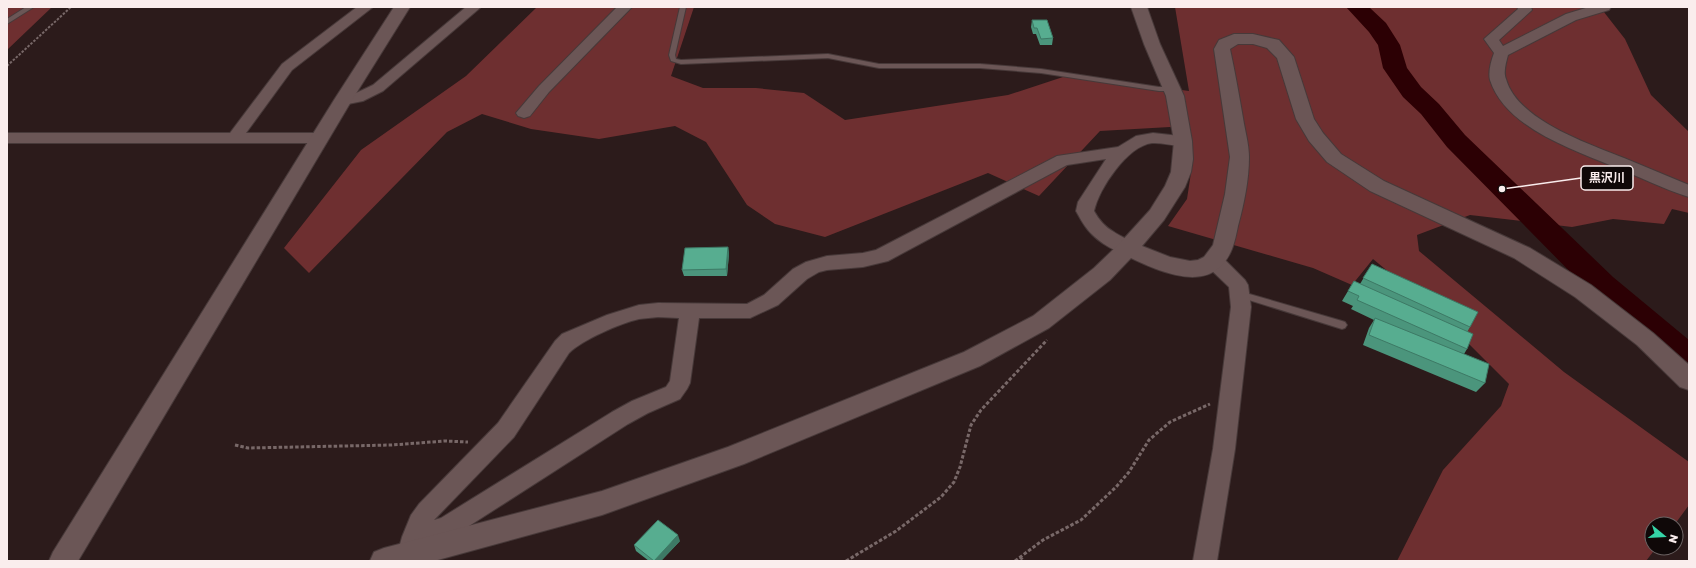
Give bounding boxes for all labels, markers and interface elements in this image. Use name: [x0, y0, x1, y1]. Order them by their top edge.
callout: 黒沢川: [1581, 166, 1633, 190]
text: 黒沢川: [1589, 170, 1625, 185]
north arrow: [1644, 516, 1684, 556]
text: N: [1667, 533, 1681, 545]

